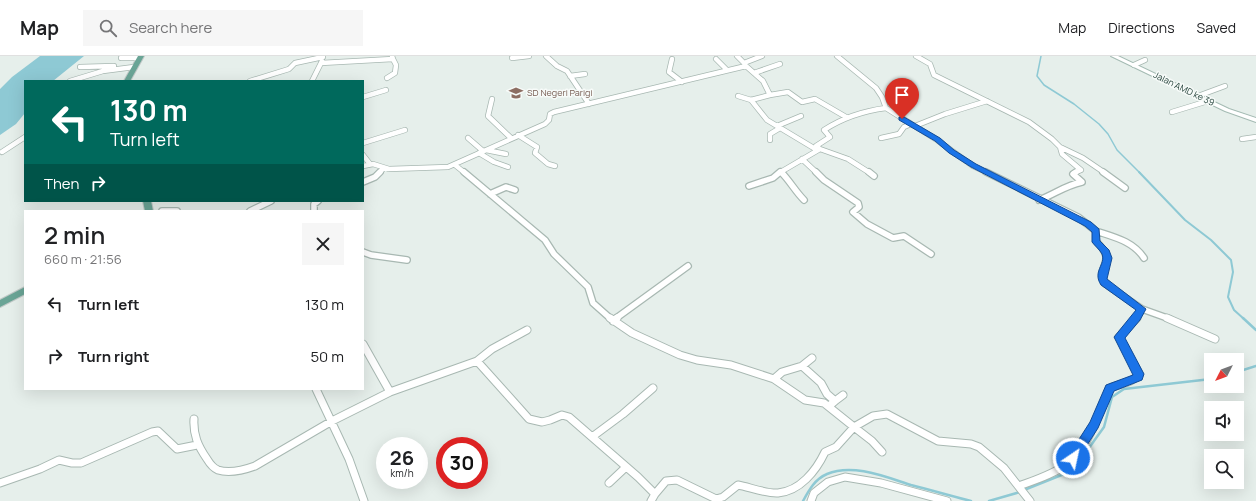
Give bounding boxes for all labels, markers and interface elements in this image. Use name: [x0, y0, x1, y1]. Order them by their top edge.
search box: [83, 10, 363, 46]
text: Map: [20, 15, 59, 41]
icon: search: [97, 17, 119, 39]
text: Search here: [129, 17, 212, 38]
text: Map: [1058, 18, 1086, 37]
text: Directions: [1108, 18, 1175, 37]
text: Saved: [1197, 18, 1236, 37]
street label: Jalan AMD ke 39: [1151, 68, 1217, 109]
pin: [885, 78, 919, 119]
icon: arrive: [891, 84, 913, 106]
school or university icon: SD Negeri Parigi: [508, 85, 524, 101]
place label: SD Negeri Parigi: [527, 86, 593, 99]
text: 130 m: [110, 91, 188, 129]
icon: left: [44, 96, 96, 148]
text: Turn left: [110, 127, 180, 151]
icon: right: [87, 172, 109, 194]
text: Then: [44, 173, 79, 194]
text: 2 min: [44, 218, 105, 251]
button: close: [302, 223, 344, 265]
text: 660 m · 21:56: [44, 250, 122, 268]
icon: left: [44, 293, 66, 315]
text: Turn left: [78, 294, 140, 315]
text: 130 m: [305, 294, 344, 315]
icon: right: [44, 345, 66, 367]
text: Turn right: [78, 346, 149, 367]
text: 50 m: [310, 346, 344, 367]
north arrow: [1204, 353, 1244, 393]
map controls: [1204, 353, 1244, 489]
button: sound: [1204, 401, 1244, 441]
speed limit sign: 30: [436, 437, 488, 489]
position arrow: [1052, 437, 1094, 479]
text: 26: [390, 444, 414, 471]
button: search: [1204, 449, 1244, 489]
text: km/h: [390, 466, 414, 480]

